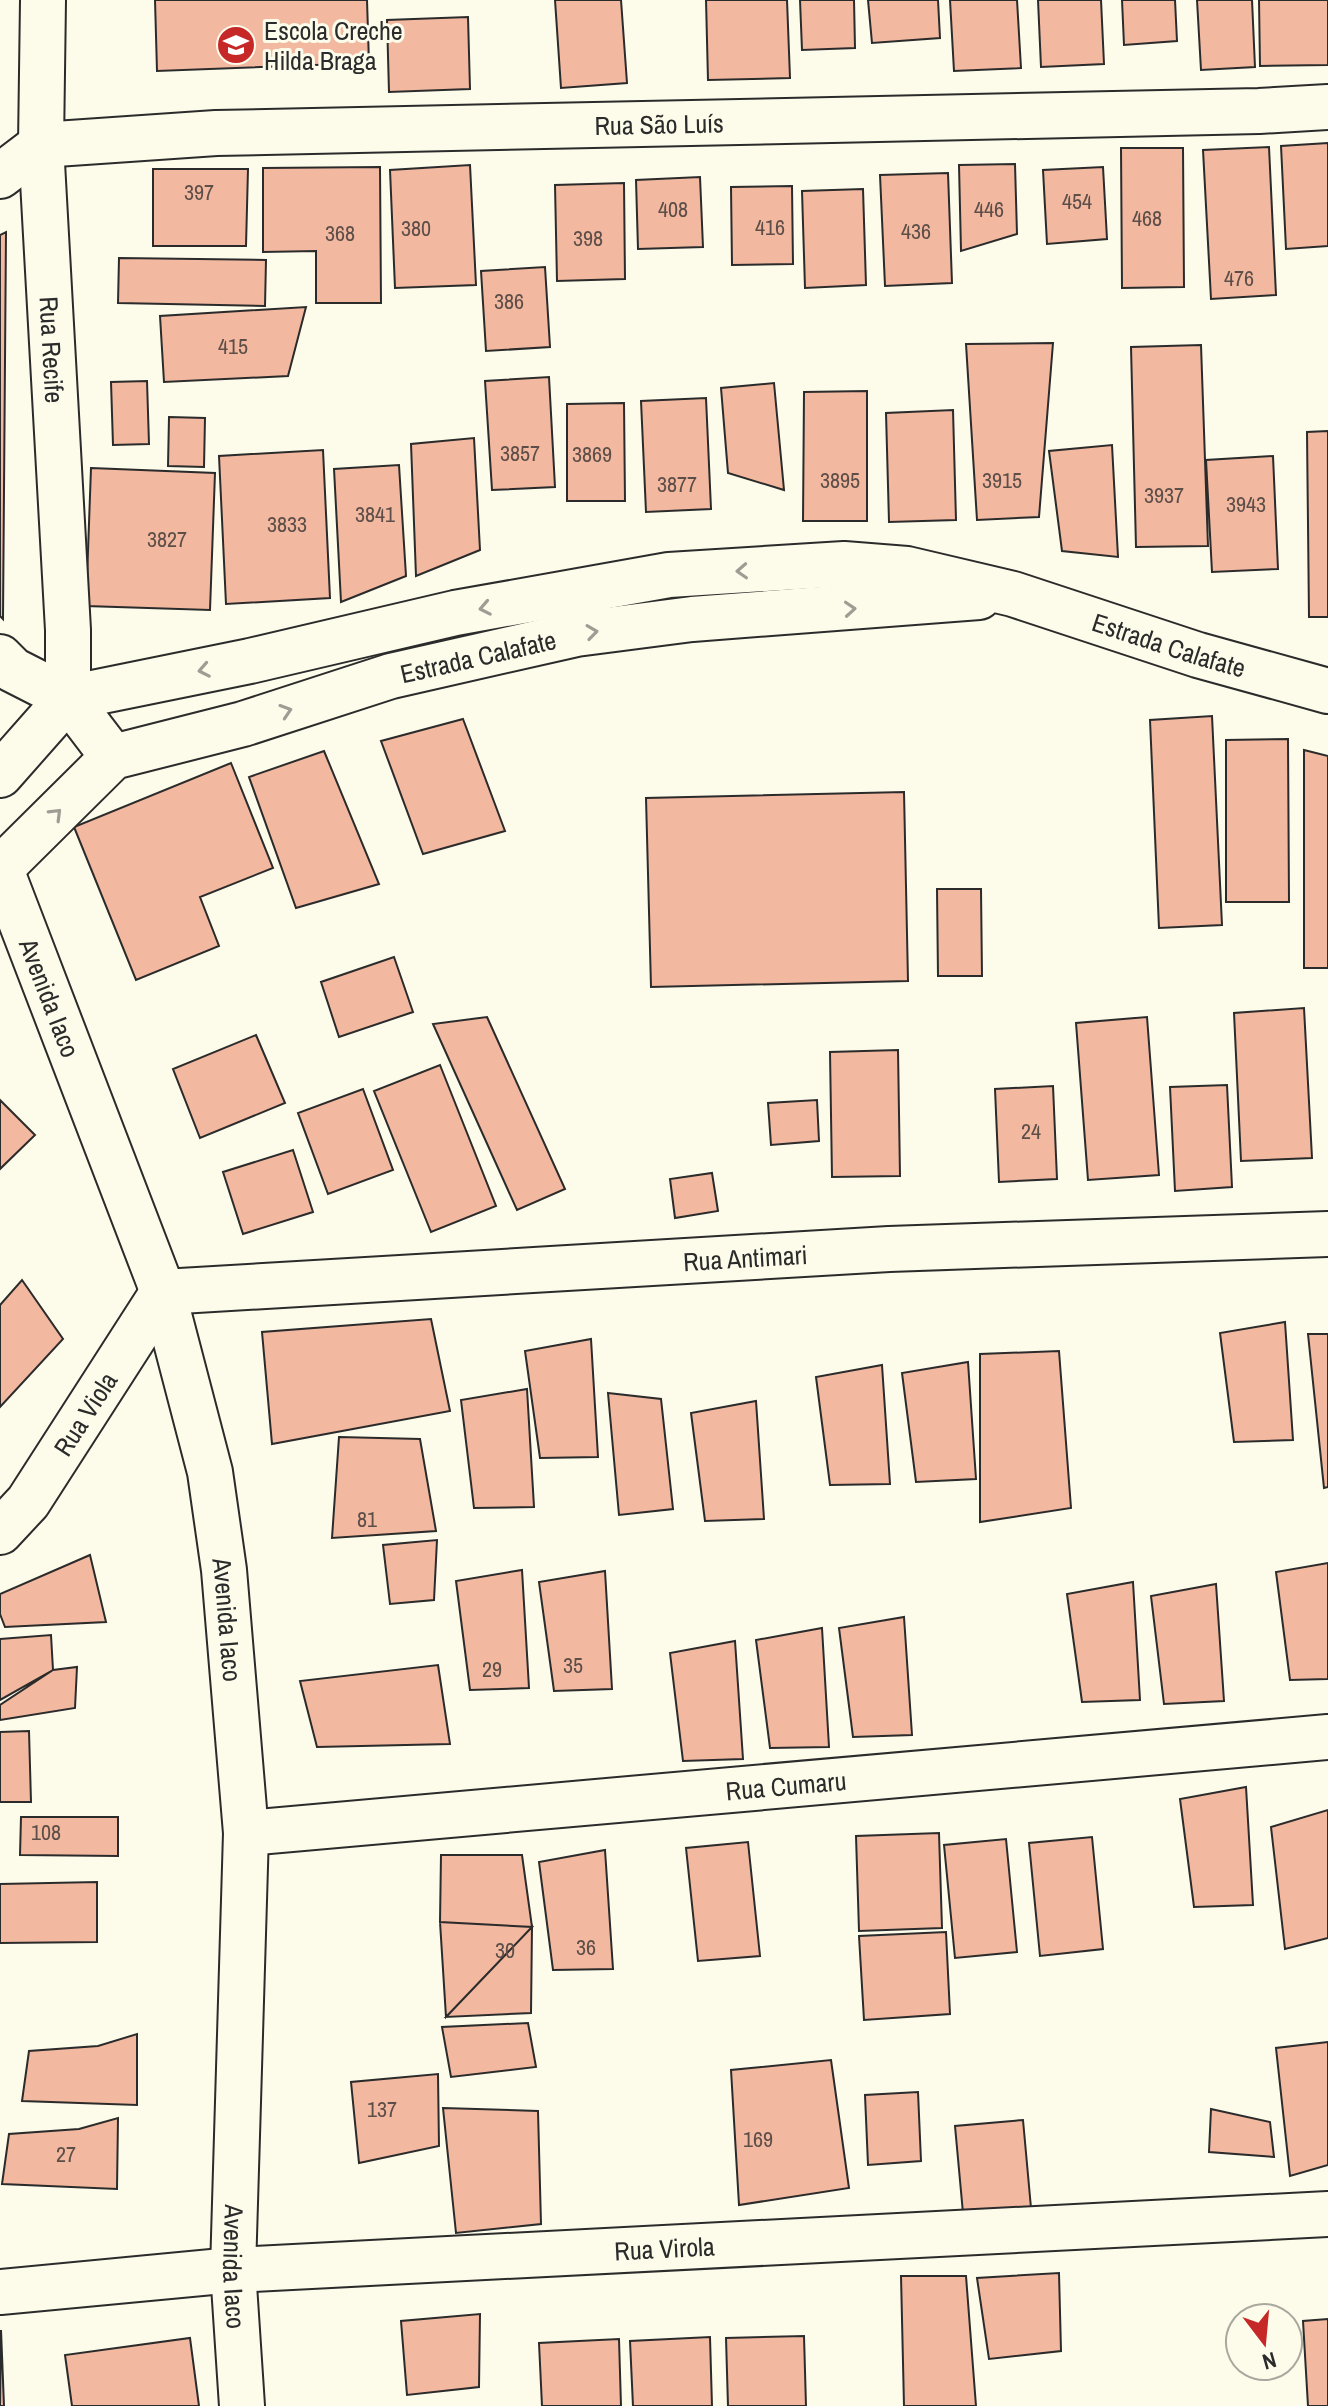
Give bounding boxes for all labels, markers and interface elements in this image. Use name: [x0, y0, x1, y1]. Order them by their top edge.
place label: Escola Creche Hilda Braga: [264, 13, 403, 78]
school or university icon: Escola Creche Hilda Braga: [215, 24, 257, 66]
street label: Rua São Luís: [594, 105, 724, 143]
house number: 397: [184, 177, 214, 207]
house number: 454: [1062, 186, 1092, 216]
house number: 408: [658, 194, 688, 224]
house number: 446: [974, 194, 1004, 224]
house number: 468: [1132, 203, 1162, 233]
house number: 416: [755, 212, 785, 242]
house number: 380: [401, 213, 431, 243]
house number: 436: [901, 216, 931, 246]
house number: 368: [325, 218, 355, 248]
house number: 398: [573, 223, 603, 253]
house number: 476: [1224, 263, 1254, 293]
house number: 386: [494, 286, 524, 316]
street label: Rua Recife: [32, 295, 73, 404]
house number: 415: [218, 331, 248, 361]
house number: 3857: [500, 438, 540, 468]
house number: 3869: [572, 439, 612, 469]
house number: 3895: [820, 465, 860, 495]
house number: 3915: [982, 465, 1022, 495]
house number: 3877: [657, 469, 697, 499]
house number: 3937: [1144, 480, 1184, 510]
house number: 3943: [1226, 489, 1266, 519]
house number: 3841: [355, 499, 395, 529]
house number: 3833: [267, 509, 307, 539]
house number: 3827: [147, 524, 187, 554]
one-way arrow: [735, 562, 748, 579]
one-way arrow: [479, 598, 492, 615]
one-way arrow: [844, 601, 857, 618]
street label: Estrada Calafate: [1088, 604, 1250, 685]
street label: Estrada Calafate: [397, 622, 559, 691]
one-way arrow: [586, 624, 599, 641]
one-way arrow: [198, 661, 212, 678]
one-way arrow: [278, 704, 292, 720]
one-way arrow: [47, 809, 61, 823]
street label: Avenida Iaco: [11, 933, 89, 1062]
house number: 24: [1021, 1116, 1041, 1146]
street label: Rua Antimari: [682, 1236, 808, 1279]
street label: Rua Viola: [45, 1365, 125, 1462]
house number: 81: [357, 1504, 377, 1534]
street label: Avenida Iaco: [205, 1554, 251, 1683]
house number: 35: [563, 1650, 583, 1680]
house number: 29: [482, 1654, 502, 1684]
street label: Rua Cumaru: [724, 1762, 848, 1808]
house number: 108: [31, 1817, 61, 1847]
house number: 36: [576, 1932, 596, 1962]
house number: 30: [495, 1935, 515, 1965]
house number: 137: [367, 2094, 397, 2124]
house number: 169: [743, 2124, 773, 2154]
house number: 27: [56, 2139, 76, 2169]
street label: Avenida Iaco: [215, 2203, 254, 2330]
street label: Rua Virola: [613, 2228, 716, 2268]
north arrow: [1224, 2302, 1304, 2382]
text: N: [1259, 2345, 1280, 2377]

